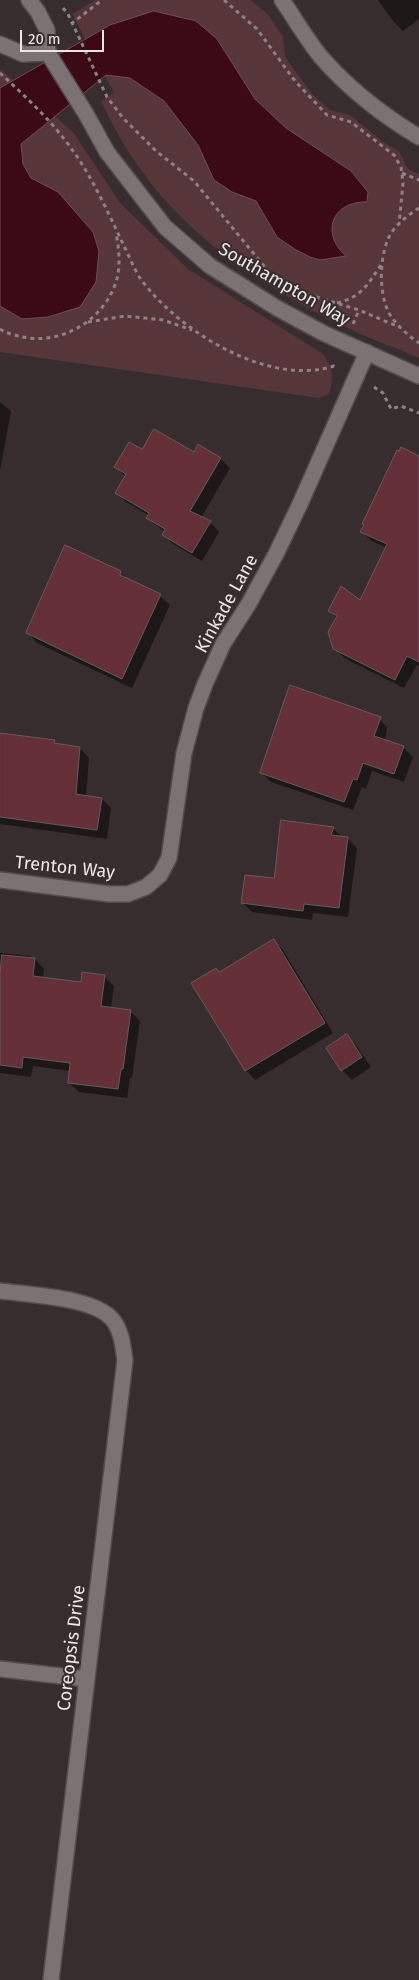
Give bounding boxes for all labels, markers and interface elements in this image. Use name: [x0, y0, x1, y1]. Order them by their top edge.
scale bar: [22, 20, 106, 52]
text: 20 m: [28, 30, 61, 48]
street label: Southampton Way: [214, 239, 354, 331]
street label: Kinkade Lane: [191, 551, 263, 657]
street label: Trenton Way: [14, 852, 116, 884]
street label: Coreopsis Drive: [54, 1584, 90, 1712]

